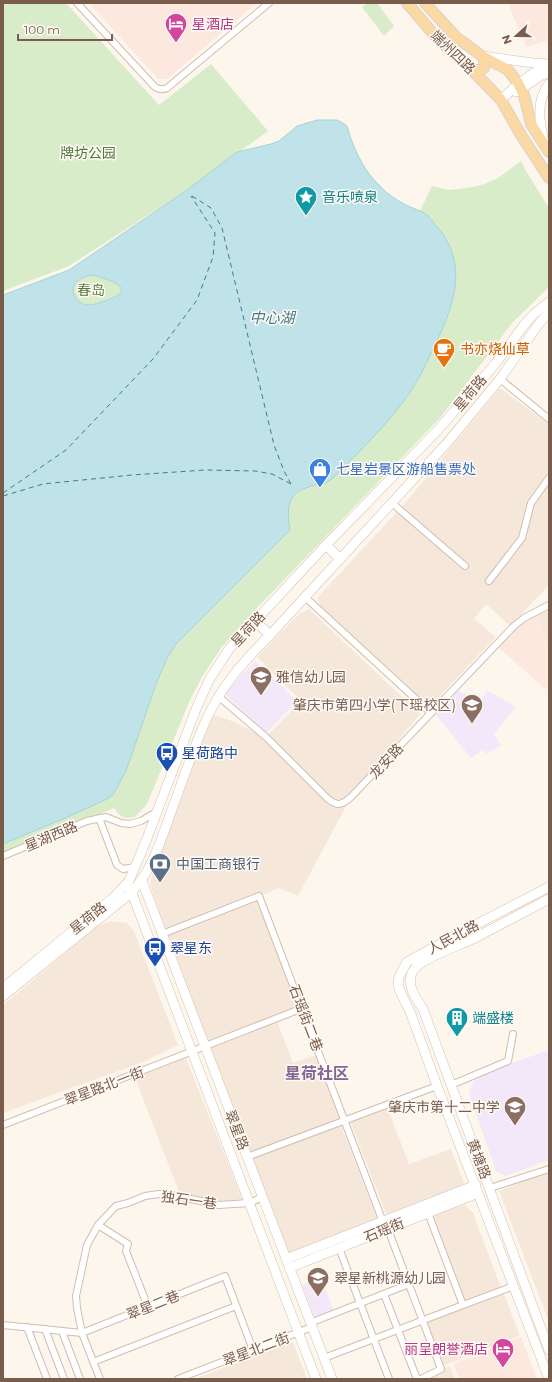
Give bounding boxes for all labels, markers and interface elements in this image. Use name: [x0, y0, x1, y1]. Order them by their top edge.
hotel icon: 星酒店: [163, 11, 189, 44]
place label: 星酒店: [192, 15, 234, 33]
scale bar: [18, 16, 112, 42]
north arrow: [496, 16, 536, 56]
text: 100 m: [24, 22, 60, 37]
street label: 端州四路: [427, 26, 479, 78]
text: N: [499, 33, 515, 46]
park label: 牌坊公园: [60, 144, 116, 162]
place icon: 音乐喷泉: [293, 184, 319, 217]
place label: 音乐喷泉: [322, 188, 378, 206]
park label: 春岛: [77, 281, 105, 299]
water label: 中心湖: [249, 308, 296, 327]
cafe icon: 书亦烧仙草: [431, 336, 457, 369]
place label: 书亦烧仙草: [460, 340, 530, 358]
street label: 星荷路: [450, 371, 490, 415]
shop icon: 七星岩景区游船售票处: [307, 456, 333, 489]
place label: 七星岩景区游船售票处: [336, 460, 476, 478]
street label: 星荷路: [227, 608, 269, 650]
school or university icon: 雅信幼儿园: [248, 664, 274, 697]
place label: 雅信幼儿园: [276, 668, 346, 686]
school or university icon: 肇庆市第四小学(下瑶校区): [459, 692, 485, 725]
place label: 肇庆市第四小学(下瑶校区): [293, 696, 456, 714]
bus stop icon: 星荷路中: [154, 740, 180, 773]
street label: 龙安路: [365, 740, 407, 782]
place label: 星荷路中: [182, 744, 238, 762]
street label: 星湖西路: [22, 817, 80, 855]
bank icon: 中国工商银行: [147, 851, 173, 884]
place label: 中国工商银行: [176, 855, 260, 873]
street label: 星荷路: [66, 898, 110, 938]
street label: 人民北路: [424, 916, 482, 958]
bus stop icon: 翠星东: [142, 935, 168, 968]
place label: 翠星东: [170, 939, 212, 957]
street label: 石瑶街二巷: [285, 982, 327, 1054]
building icon: 端盛楼: [444, 1005, 470, 1038]
place label: 端盛楼: [472, 1009, 514, 1027]
street label: 翠星路北一街: [62, 1063, 146, 1109]
district label: 星荷社区: [285, 1064, 349, 1083]
school or university icon: 肇庆市第十二中学: [502, 1094, 528, 1127]
place label: 肇庆市第十二中学: [388, 1098, 500, 1116]
street label: 翠星路: [221, 1107, 253, 1153]
street label: 黄塘路: [463, 1136, 495, 1182]
street label: 独石一巷: [160, 1187, 218, 1213]
street label: 石瑶街: [361, 1214, 407, 1246]
school or university icon: 翠星新桃源幼儿园: [305, 1265, 331, 1298]
place label: 翠星新桃源幼儿园: [334, 1269, 446, 1287]
street label: 翠星二巷: [124, 1286, 182, 1324]
street label: 翠星北二街: [220, 1328, 292, 1370]
hotel icon: 丽呈朗誉酒店: [490, 1336, 516, 1369]
place label: 丽呈朗誉酒店: [404, 1340, 488, 1358]

